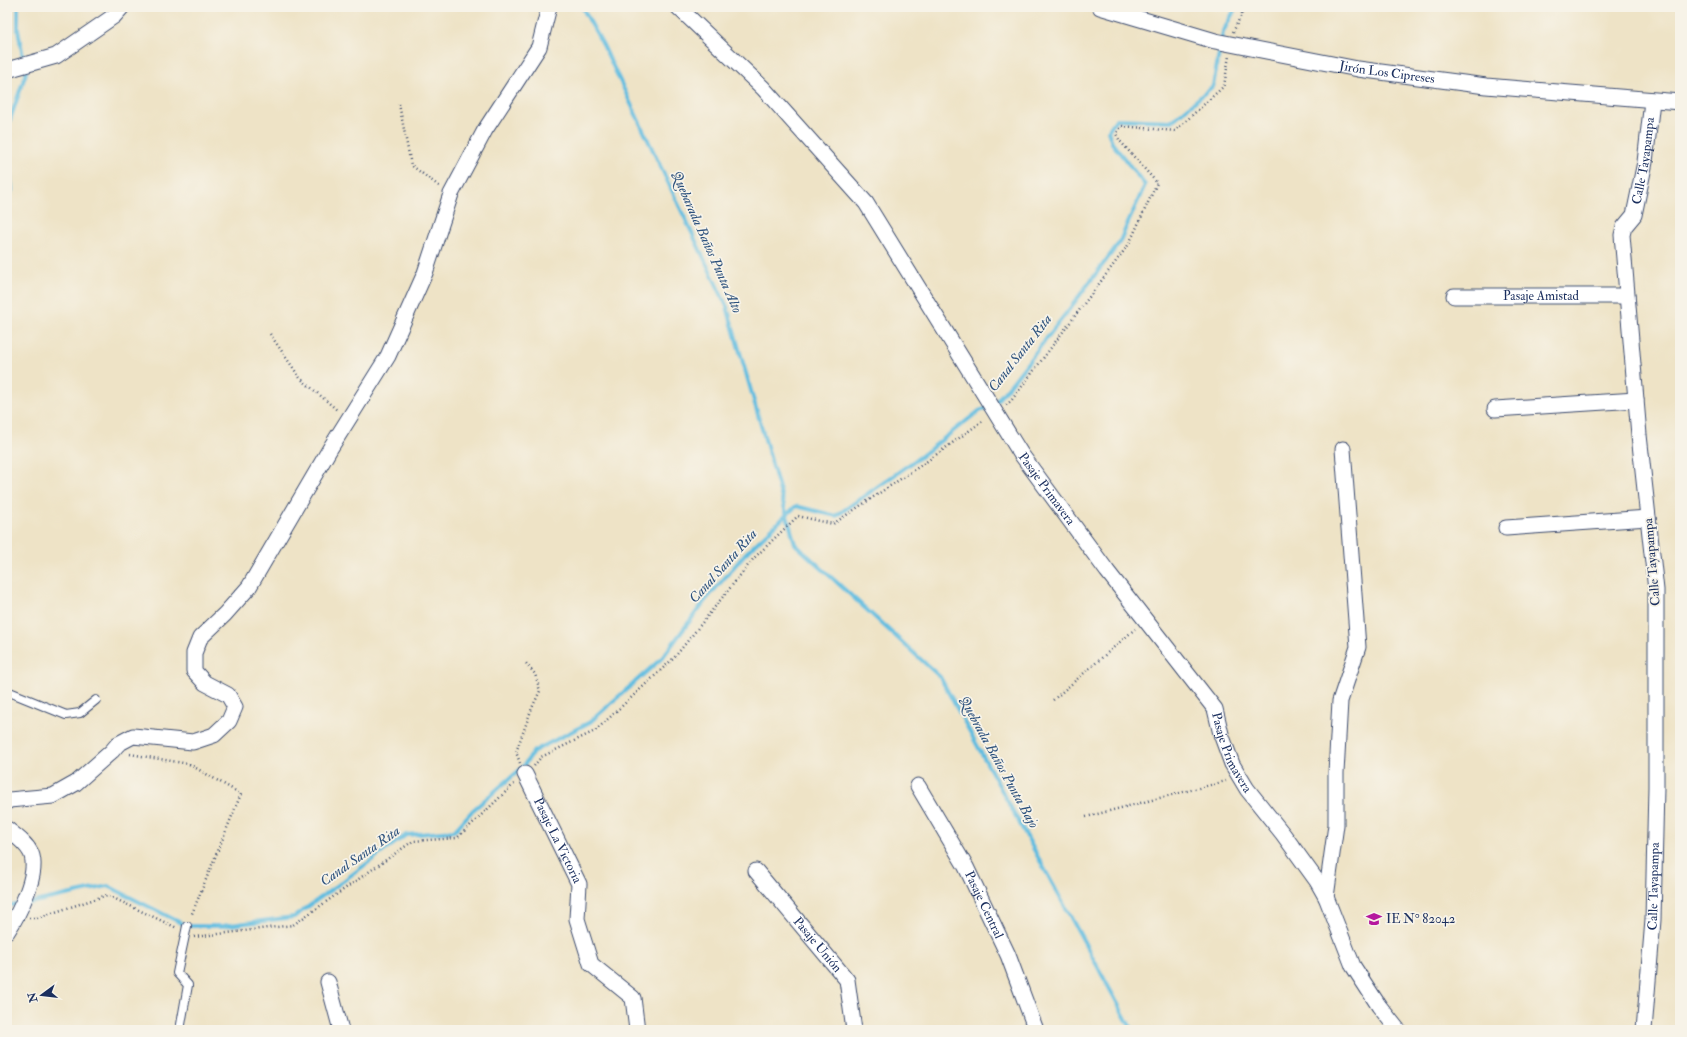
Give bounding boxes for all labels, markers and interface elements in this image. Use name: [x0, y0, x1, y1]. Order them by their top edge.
street label: Jirón Los Cipreses: [1337, 57, 1436, 87]
street label: Calle Tayapampa: [1628, 116, 1659, 206]
water label: Quebarada Baños Punta Alto: [667, 168, 746, 316]
street label: Pasaje Amistad: [1503, 288, 1580, 304]
water label: Canal Santa Rita: [985, 311, 1056, 395]
street label: Pasaje Primavera: [1015, 449, 1079, 529]
street label: Calle Tayapampa: [1640, 517, 1665, 606]
water label: Canal Santa Rita: [685, 525, 761, 606]
water label: Quebrada Baños Punta Bajo: [955, 693, 1042, 832]
street label: Pasaje Primavera: [1208, 711, 1255, 797]
street label: Pasaje La Victoria: [530, 795, 586, 886]
water label: Canal Santa Rita: [317, 822, 404, 890]
street label: Calle Tayapampa: [1644, 842, 1664, 931]
street label: Pasaje Central: [961, 868, 1007, 942]
school or university icon: IE N° 82042: [1365, 910, 1383, 928]
place label: IE N° 82042: [1386, 911, 1456, 927]
street label: Pasaje Unión: [790, 914, 845, 976]
north arrow: [22, 975, 62, 1015]
text: N: [25, 990, 41, 1005]

